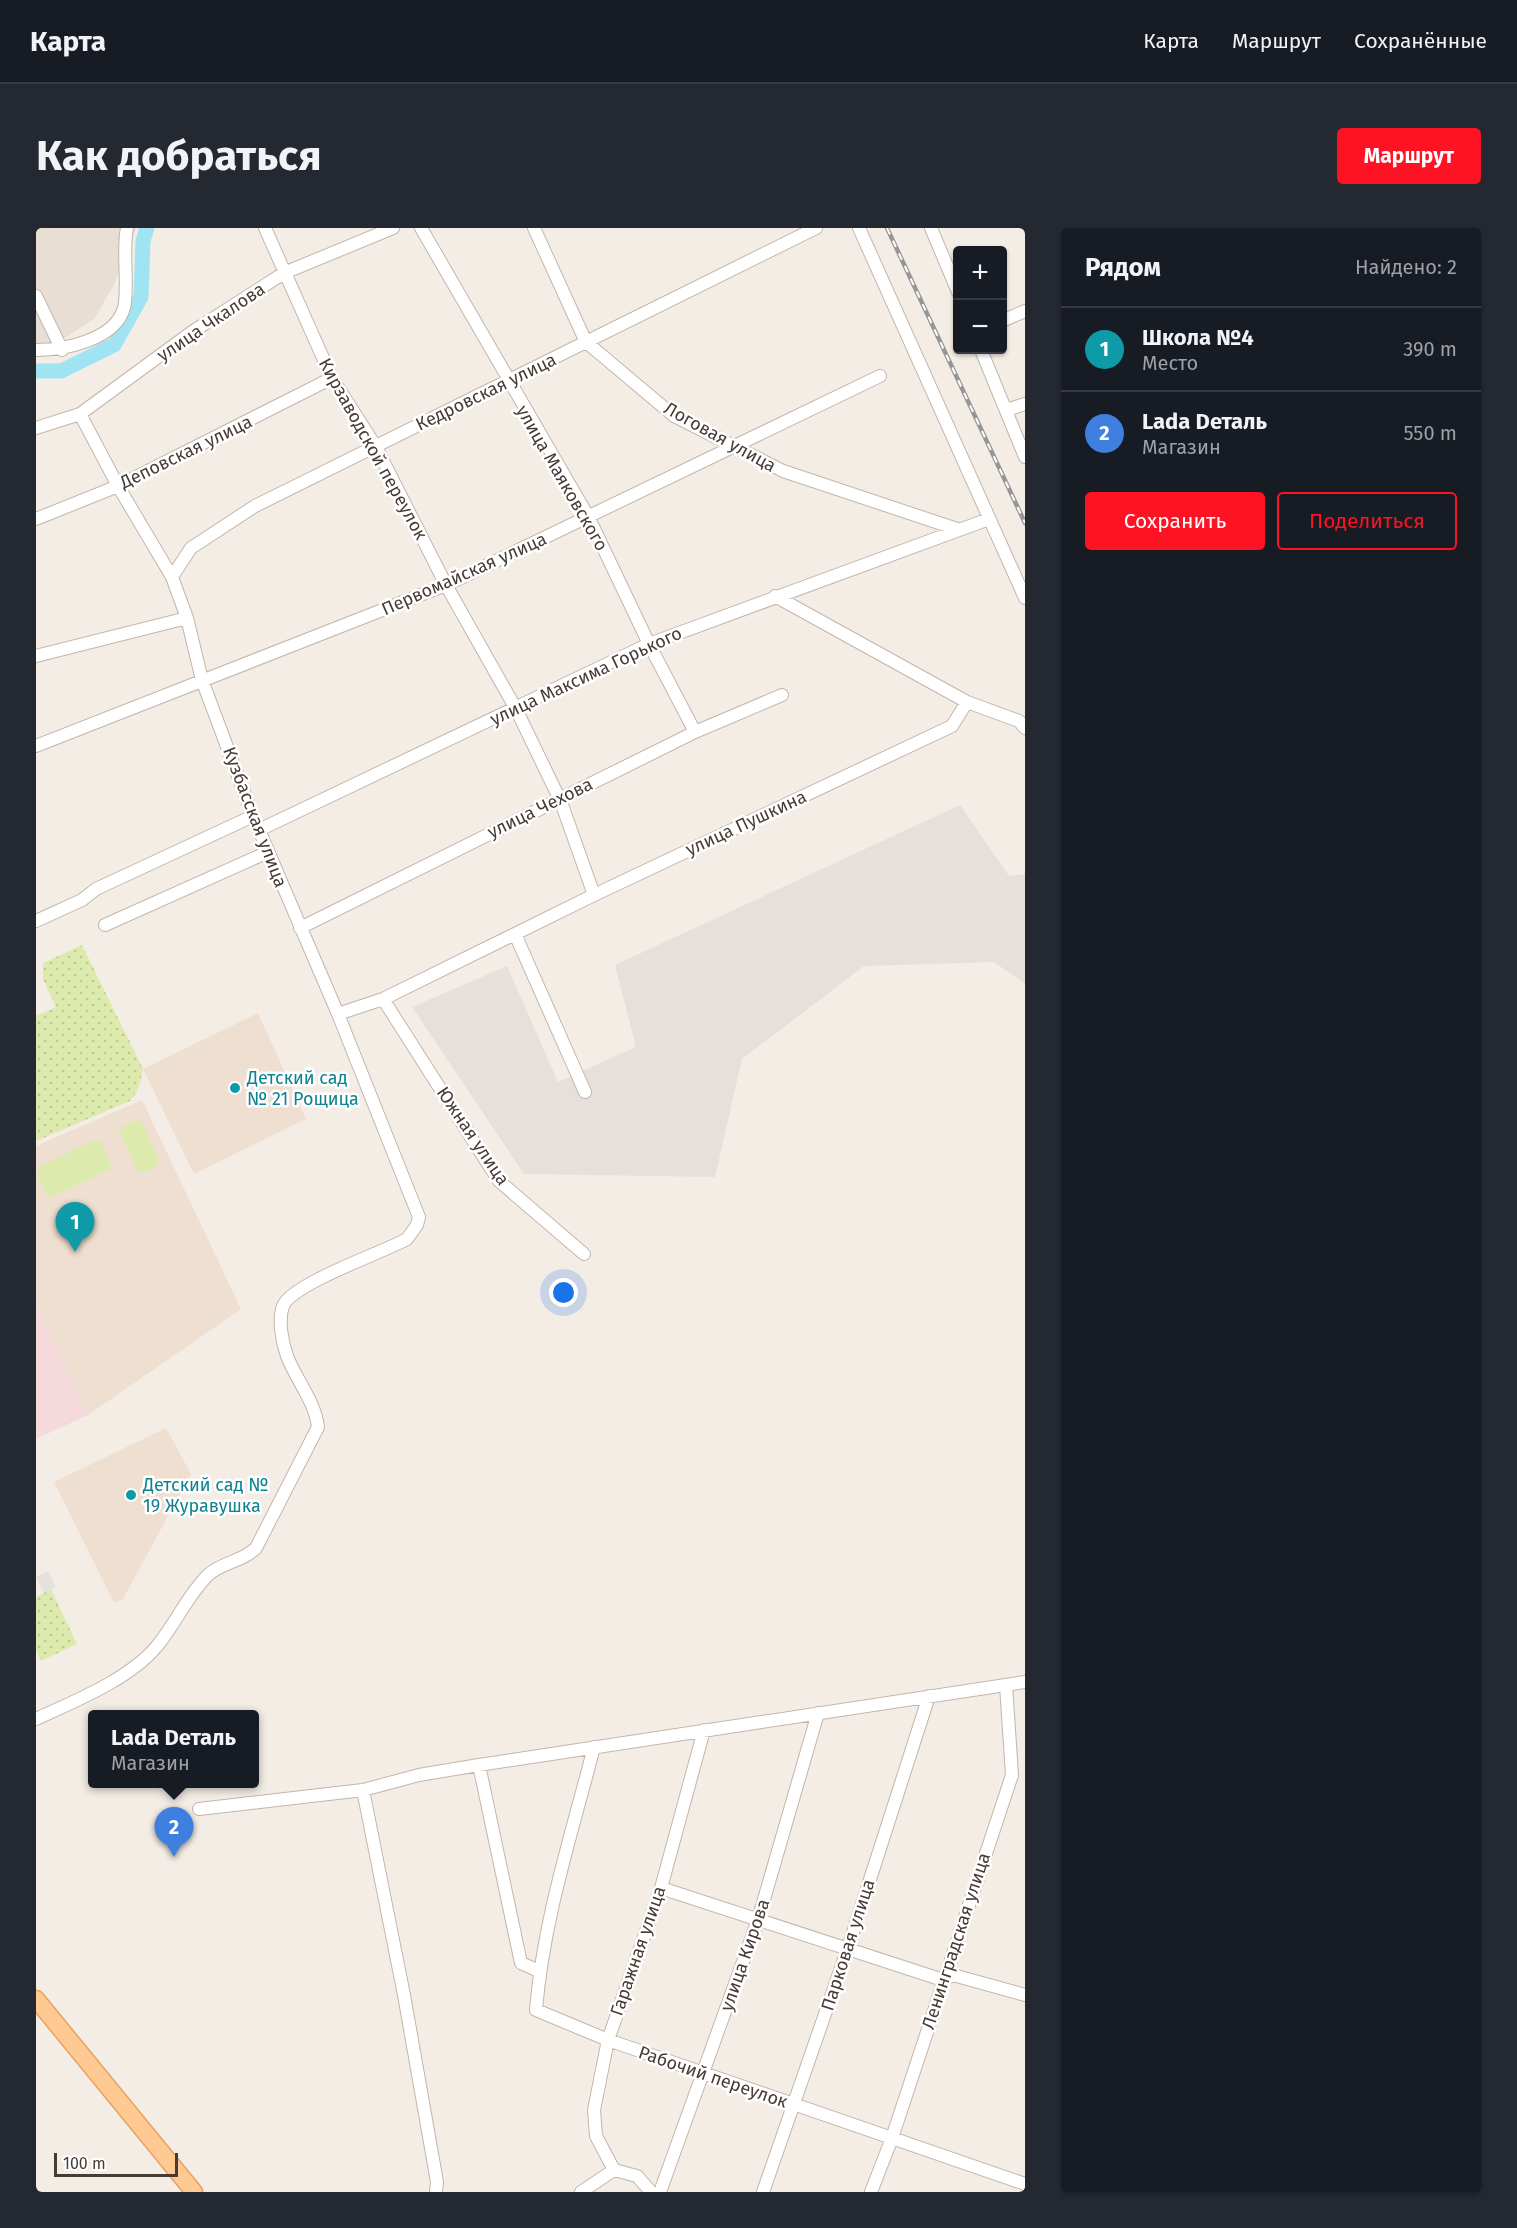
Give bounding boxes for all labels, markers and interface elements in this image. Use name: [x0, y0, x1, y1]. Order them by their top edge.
text: Карта: [30, 25, 106, 58]
text: Карта: [1143, 28, 1199, 54]
text: Маршрут: [1232, 28, 1321, 54]
text: Сохранённые: [1354, 28, 1487, 54]
button: Маршрут: [1337, 128, 1481, 184]
text: Как добраться: [36, 131, 322, 181]
map controls: [953, 246, 1007, 354]
button: +: [953, 246, 1007, 300]
text: Рядом: [1085, 252, 1161, 283]
text: Найдено: 2: [1355, 255, 1457, 279]
street label: улица Чкалова: [153, 278, 269, 366]
button: −: [953, 300, 1007, 354]
text: Школа №4: [1142, 324, 1254, 351]
text: 1: [1100, 337, 1109, 361]
text: 390 m: [1403, 337, 1457, 361]
street label: Кедровская улица: [412, 348, 560, 436]
text: Место: [1142, 351, 1198, 375]
street label: Кирзаводской переулок: [314, 354, 432, 544]
street label: Логовая улица: [660, 397, 780, 477]
street label: улица Маяковского: [511, 401, 613, 555]
text: Lada Dеталь: [1142, 408, 1267, 435]
street label: Деповская улица: [115, 410, 256, 494]
text: 2: [1099, 421, 1110, 445]
text: 550 m: [1403, 421, 1457, 445]
text: Магазин: [1142, 435, 1221, 459]
button: Сохранить: [1085, 492, 1265, 550]
button: Поделиться: [1277, 492, 1457, 550]
street label: Первомайская улица: [378, 528, 550, 620]
street label: улица Максима Горького: [487, 622, 685, 730]
street label: Кузбасская улица: [218, 744, 292, 890]
street label: улица Чехова: [484, 773, 596, 843]
street label: улица Пушкина: [682, 785, 810, 861]
place label: Детский сад № 21 Рощица: [246, 1067, 359, 1110]
marker: Детский сад № 21 Рощица: [228, 1081, 242, 1095]
street label: Южная улица: [432, 1082, 514, 1190]
pin: 1: [56, 1202, 94, 1252]
your location: [549, 1278, 578, 1307]
place label: Детский сад № 19 Журавушка: [142, 1474, 269, 1517]
marker: Детский сад № 19 Журавушка: [124, 1488, 138, 1502]
popup: [88, 1710, 259, 1788]
text: Lada Dеталь: [111, 1724, 236, 1751]
text: Магазин: [111, 1751, 190, 1775]
pin: 2: [154, 1808, 194, 1857]
street label: Ленинградская улица: [917, 1850, 995, 2032]
street label: Парковая улица: [816, 1876, 880, 2014]
street label: Гаражная улица: [606, 1883, 670, 2019]
street label: улица Кирова: [716, 1896, 774, 2014]
street label: Рабочий переулок: [636, 2041, 791, 2113]
scale bar: [54, 2150, 178, 2178]
text: 100 m: [63, 2154, 106, 2173]

